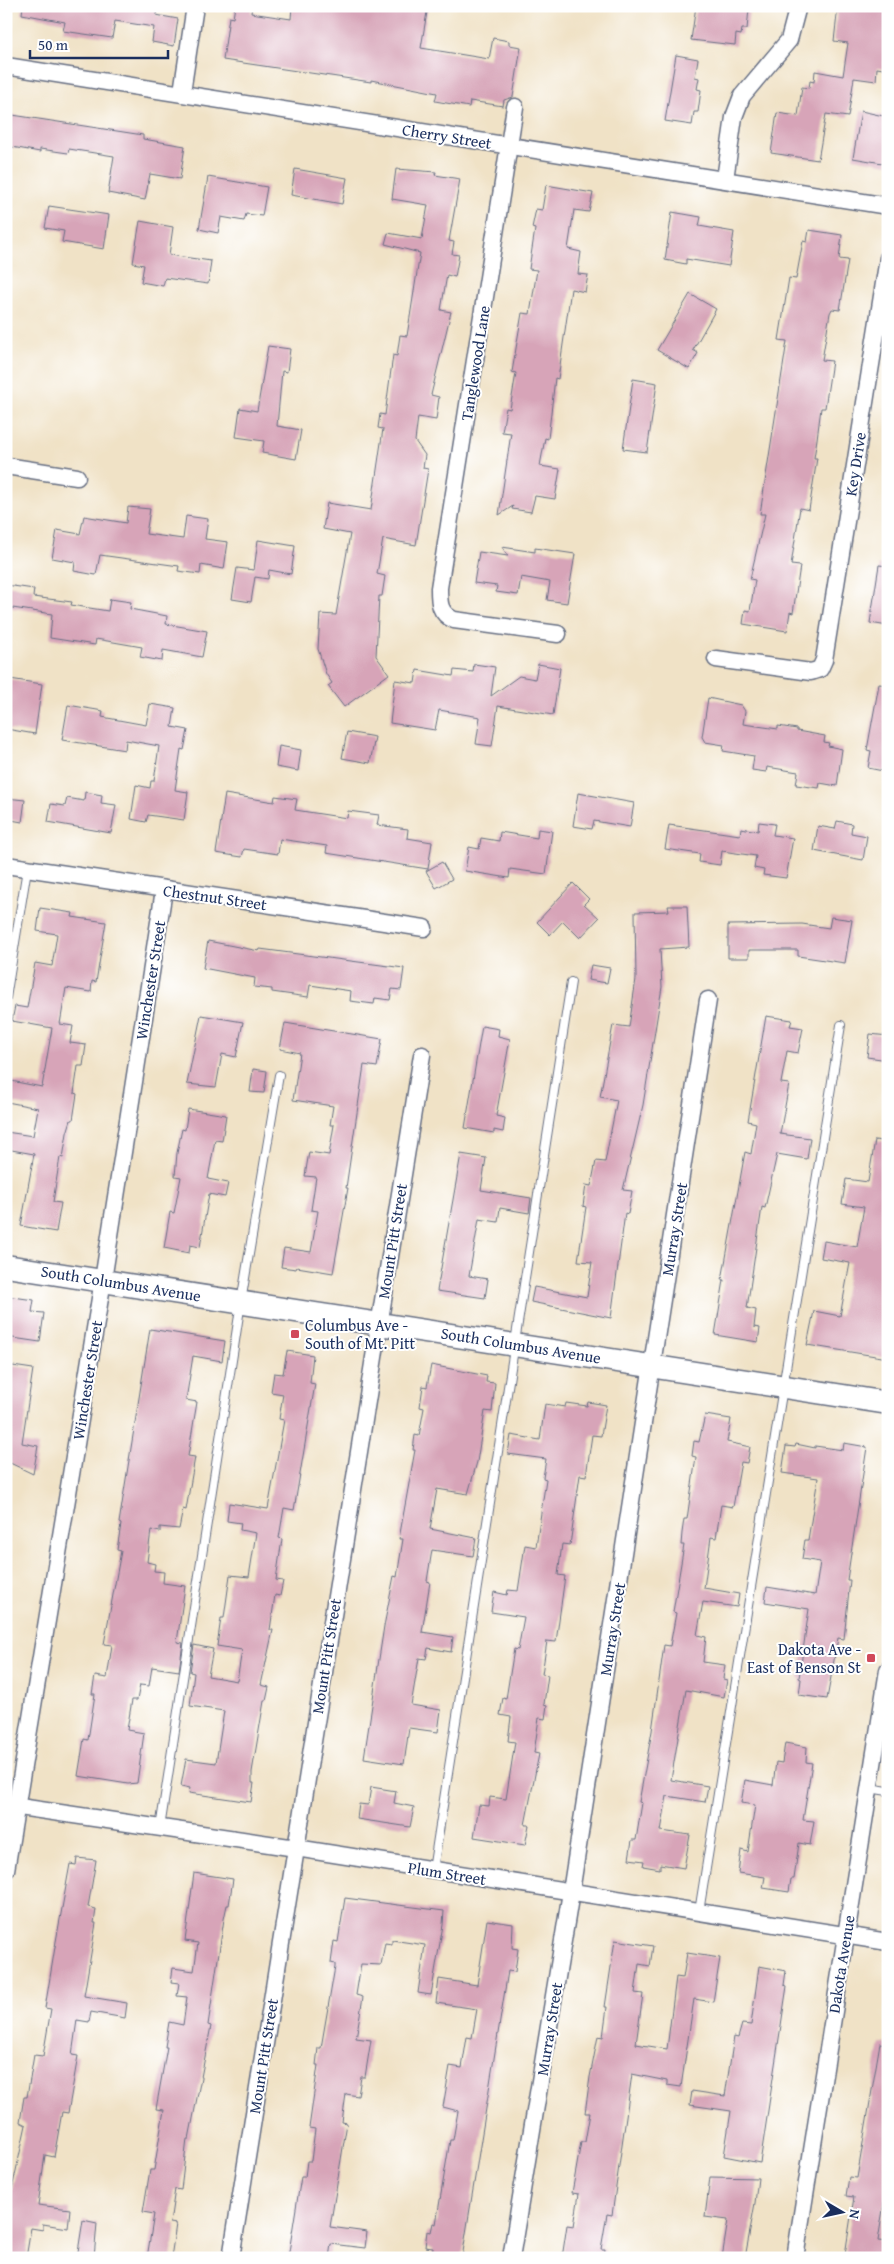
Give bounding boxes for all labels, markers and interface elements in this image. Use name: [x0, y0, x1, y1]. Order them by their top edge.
scale bar: [30, 28, 168, 60]
text: 50 m: [38, 34, 69, 55]
street label: Cherry Street: [401, 117, 494, 155]
street label: Tanglewood Lane: [454, 304, 496, 422]
street label: Key Drive: [838, 430, 872, 498]
street label: Chestnut Street: [162, 878, 269, 916]
street label: Winchester Street: [129, 918, 171, 1041]
street label: Murray Street: [655, 1180, 693, 1277]
street label: Mount Pitt Street: [371, 1181, 413, 1300]
street label: South Columbus Avenue: [39, 1258, 203, 1308]
place label: Columbus Ave - South of Mt. Pitt: [305, 1313, 416, 1355]
street label: Winchester Street: [66, 1318, 108, 1441]
street label: South Columbus Avenue: [439, 1320, 603, 1370]
marker: Columbus Ave - South of Mt. Pitt: [289, 1328, 301, 1340]
street label: Murray Street: [593, 1580, 631, 1677]
street label: Mount Pitt Street: [305, 1596, 347, 1715]
place label: Dakota Ave - East of Benson St: [747, 1637, 862, 1679]
marker: Dakota Ave - East of Benson St: [865, 1652, 877, 1664]
street label: Plum Street: [406, 1855, 488, 1891]
street label: Dakota Avenue: [821, 1913, 861, 2015]
street label: Murray Street: [530, 1980, 568, 2077]
street label: Mount Pitt Street: [242, 1996, 284, 2115]
north arrow: [816, 2186, 866, 2236]
text: N: [844, 2208, 865, 2221]

